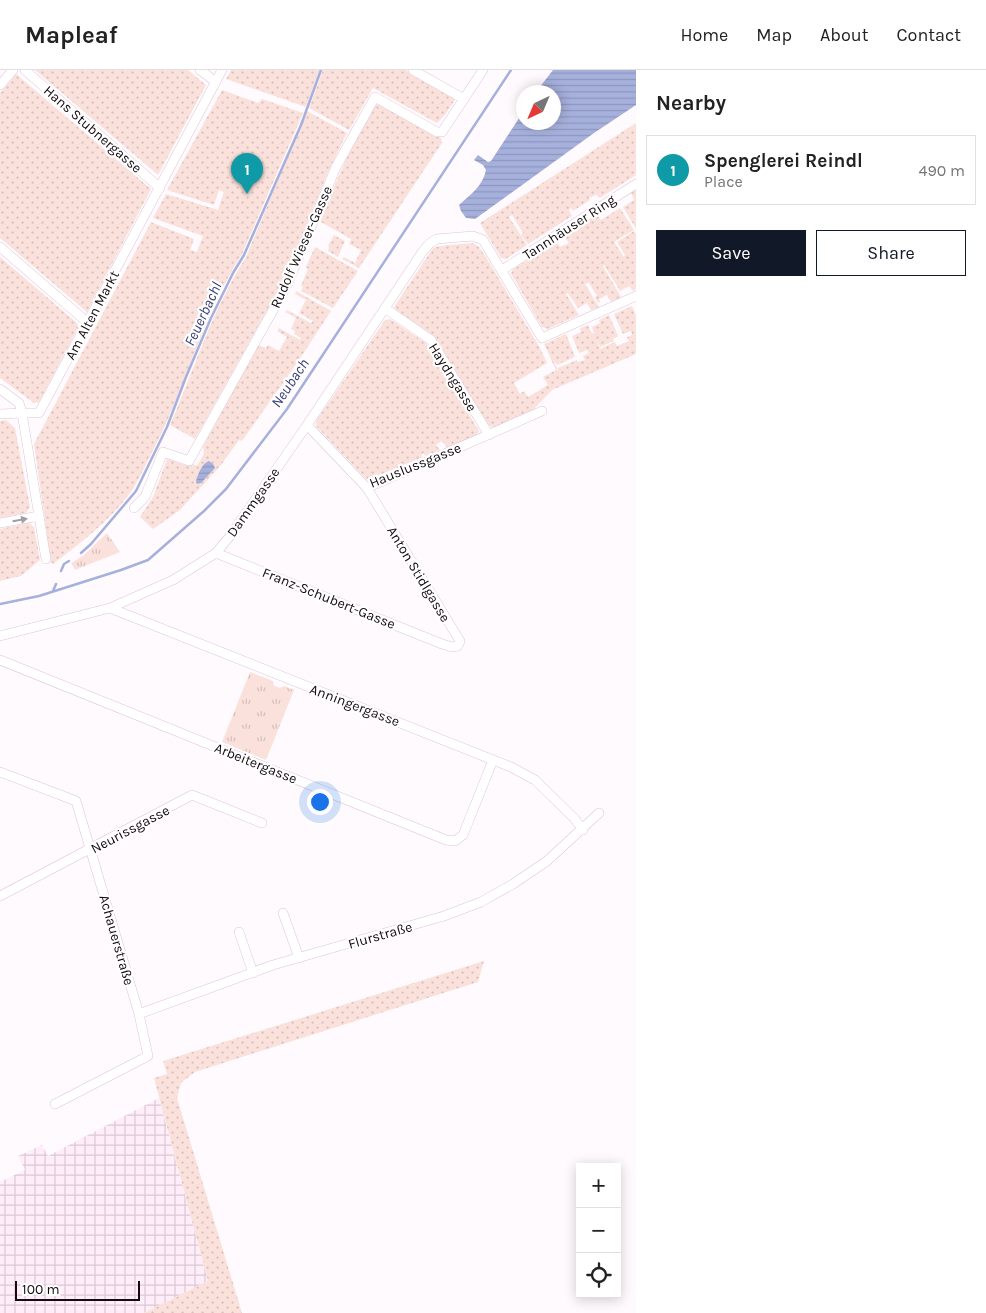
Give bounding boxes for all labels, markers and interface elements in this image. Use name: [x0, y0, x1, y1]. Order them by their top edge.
text: Mapleaf: [25, 21, 118, 49]
text: Home: [680, 24, 728, 46]
text: Map: [756, 24, 792, 46]
text: About: [820, 24, 869, 46]
text: Contact: [897, 24, 961, 46]
street label: Hans Stubnergasse: [40, 82, 145, 177]
north arrow: [516, 85, 561, 130]
text: Nearby: [656, 91, 726, 115]
text: Spenglerei Reindl: [704, 150, 863, 172]
pin: 1: [231, 153, 263, 194]
text: 1: [670, 161, 676, 180]
text: 490 m: [919, 161, 965, 180]
text: Place: [704, 172, 743, 191]
street label: Rudolf Wieser-Gasse: [267, 183, 336, 311]
street label: Tannhäuser Ring: [520, 191, 619, 264]
button: Save: [656, 230, 806, 276]
button: Share: [816, 230, 966, 276]
street label: Am Alten Markt: [62, 268, 123, 363]
water label: Feuerbachl: [180, 279, 226, 349]
street label: Haydngasse: [425, 340, 480, 415]
water label: Neubach: [267, 355, 313, 411]
street label: Hauslussgasse: [367, 439, 464, 492]
street label: Dammgasse: [223, 464, 284, 540]
one-way arrow: [12, 515, 28, 523]
street label: Anton Stidlgasse: [383, 523, 454, 625]
street label: Franz-Schubert-Gasse: [260, 564, 398, 633]
street label: Anningergasse: [307, 681, 402, 730]
street label: Arbeitergasse: [212, 739, 300, 788]
your location: [307, 789, 333, 815]
street label: Neurissgasse: [88, 802, 173, 857]
street label: Achauerstraße: [95, 893, 138, 987]
street label: Flurstraße: [346, 918, 414, 953]
map controls: [576, 1163, 621, 1298]
button: +: [576, 1163, 621, 1208]
button: −: [576, 1208, 621, 1253]
button: locate: [576, 1253, 621, 1298]
scale bar: [15, 1278, 140, 1301]
text: 100 m: [22, 1281, 60, 1298]

